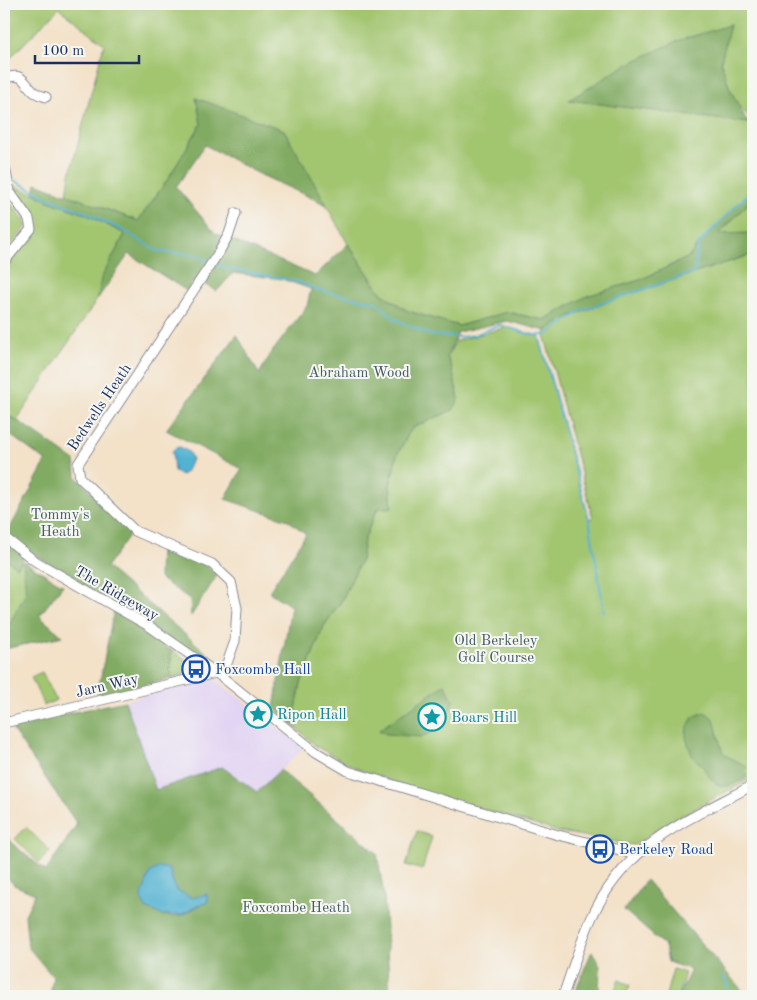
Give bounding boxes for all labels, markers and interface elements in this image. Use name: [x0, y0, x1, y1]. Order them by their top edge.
scale bar: [35, 32, 139, 64]
text: 100 m: [42, 44, 84, 59]
street label: Bedwells Heath: [66, 362, 135, 454]
park label: Abraham Wood: [308, 366, 410, 381]
park label: Tommy's Heath: [30, 508, 90, 540]
street label: The Ridgeway: [72, 564, 161, 624]
park label: Old Berkeley Golf Course: [454, 634, 538, 666]
bus stop icon: Foxcombe Hall: [181, 654, 211, 684]
place label: Foxcombe Hall: [215, 663, 311, 678]
street label: Jarn Way: [75, 672, 140, 701]
place icon: Ripon Hall: [243, 699, 273, 729]
place icon: Boars Hill: [417, 702, 447, 732]
place label: Ripon Hall: [277, 708, 347, 723]
place label: Boars Hill: [451, 711, 517, 726]
bus stop icon: Berkeley Road: [585, 834, 615, 864]
place label: Berkeley Road: [619, 843, 714, 858]
park label: Foxcombe Heath: [242, 901, 350, 916]

